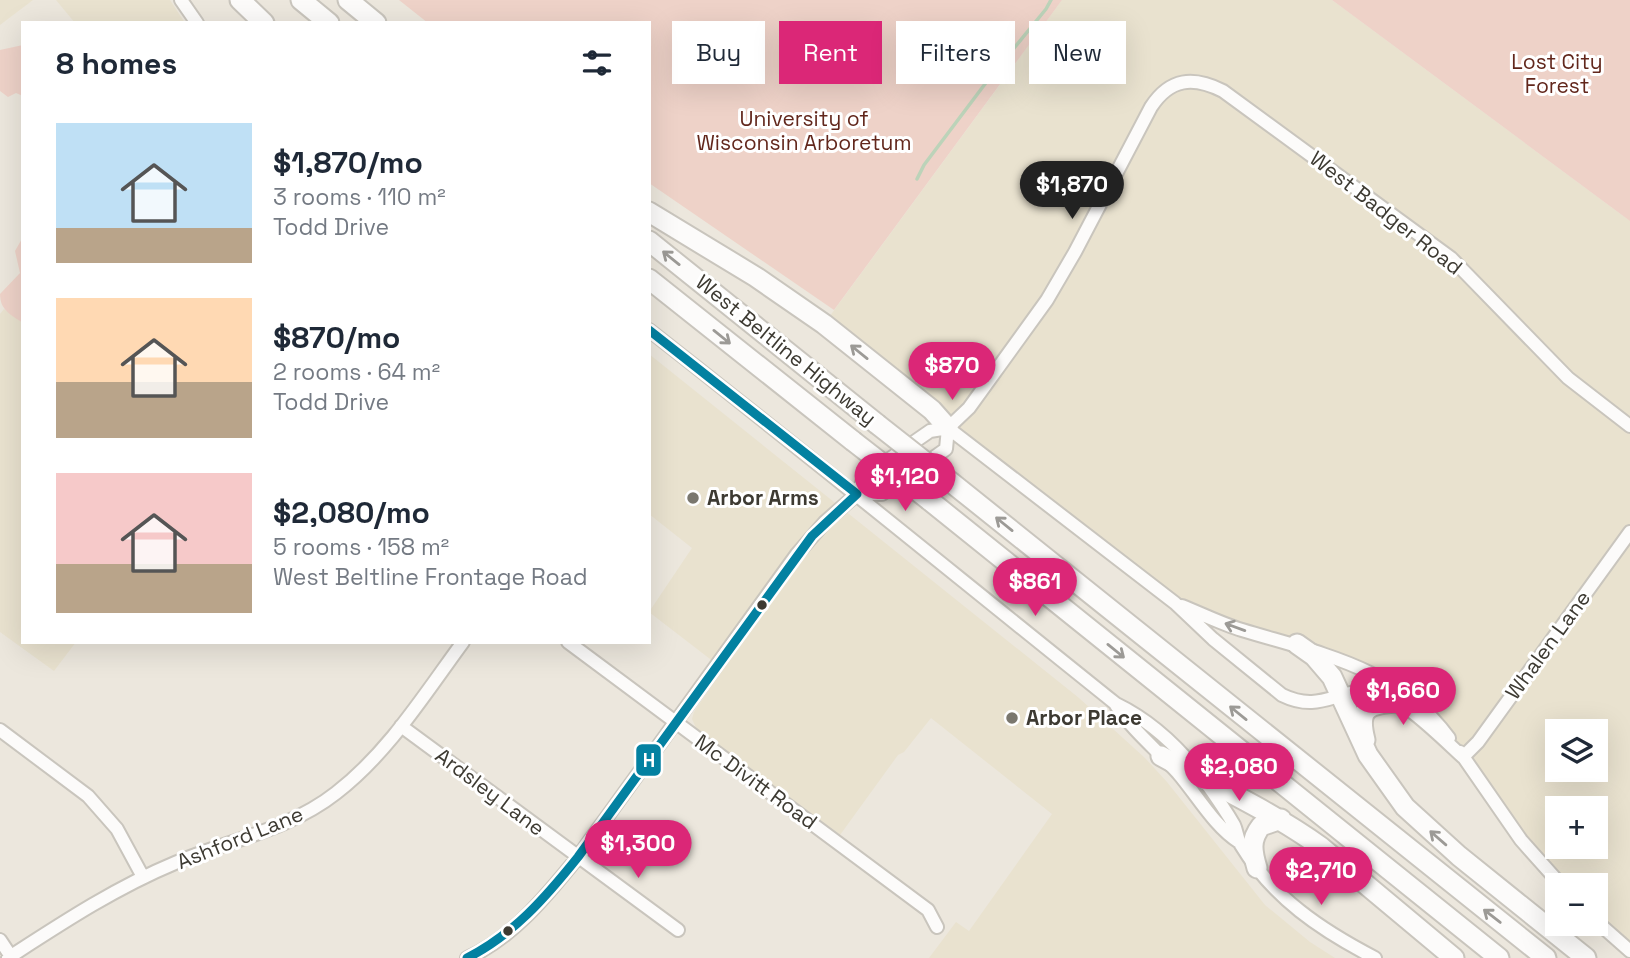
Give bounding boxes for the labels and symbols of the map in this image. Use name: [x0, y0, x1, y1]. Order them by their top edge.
park label: Lost City Forest: [1511, 48, 1603, 99]
park label: University of Wisconsin Arboretum: [697, 105, 911, 156]
street label: West Badger Road: [1305, 145, 1468, 281]
pin: $1,870: [1015, 162, 1129, 221]
one-way arrow: [663, 251, 681, 266]
street label: West Beltline Highway: [690, 268, 882, 431]
one-way arrow: [712, 329, 730, 344]
pin: $870: [911, 342, 993, 402]
one-way arrow: [851, 345, 869, 360]
pin: $1,120: [848, 454, 962, 513]
place label: Arbor Arms: [707, 484, 819, 511]
marker: Arbor Arms: [685, 490, 701, 506]
one-way arrow: [995, 516, 1013, 532]
pin: $861: [994, 558, 1076, 618]
street label: Whalen Lane: [1499, 585, 1596, 704]
unlabelled marker: [755, 598, 769, 612]
one-way arrow: [1224, 620, 1246, 632]
one-way arrow: [1106, 643, 1124, 658]
pin: $1,660: [1346, 668, 1460, 727]
place label: Arbor Place: [1026, 704, 1142, 731]
one-way arrow: [1229, 705, 1247, 721]
marker: Arbor Place: [1004, 710, 1020, 726]
street label: Mc Divitt Road: [690, 728, 823, 835]
street label: Ardsley Lane: [430, 742, 550, 842]
line badge: H: [635, 743, 662, 777]
pin: $2,080: [1182, 744, 1296, 803]
text: H: [643, 748, 655, 773]
street label: Ashford Lane: [173, 800, 307, 875]
pin: $1,300: [581, 820, 695, 880]
one-way arrow: [1429, 830, 1447, 846]
pin: $2,710: [1264, 848, 1378, 907]
one-way arrow: [1484, 908, 1502, 923]
unlabelled marker: [501, 924, 515, 938]

